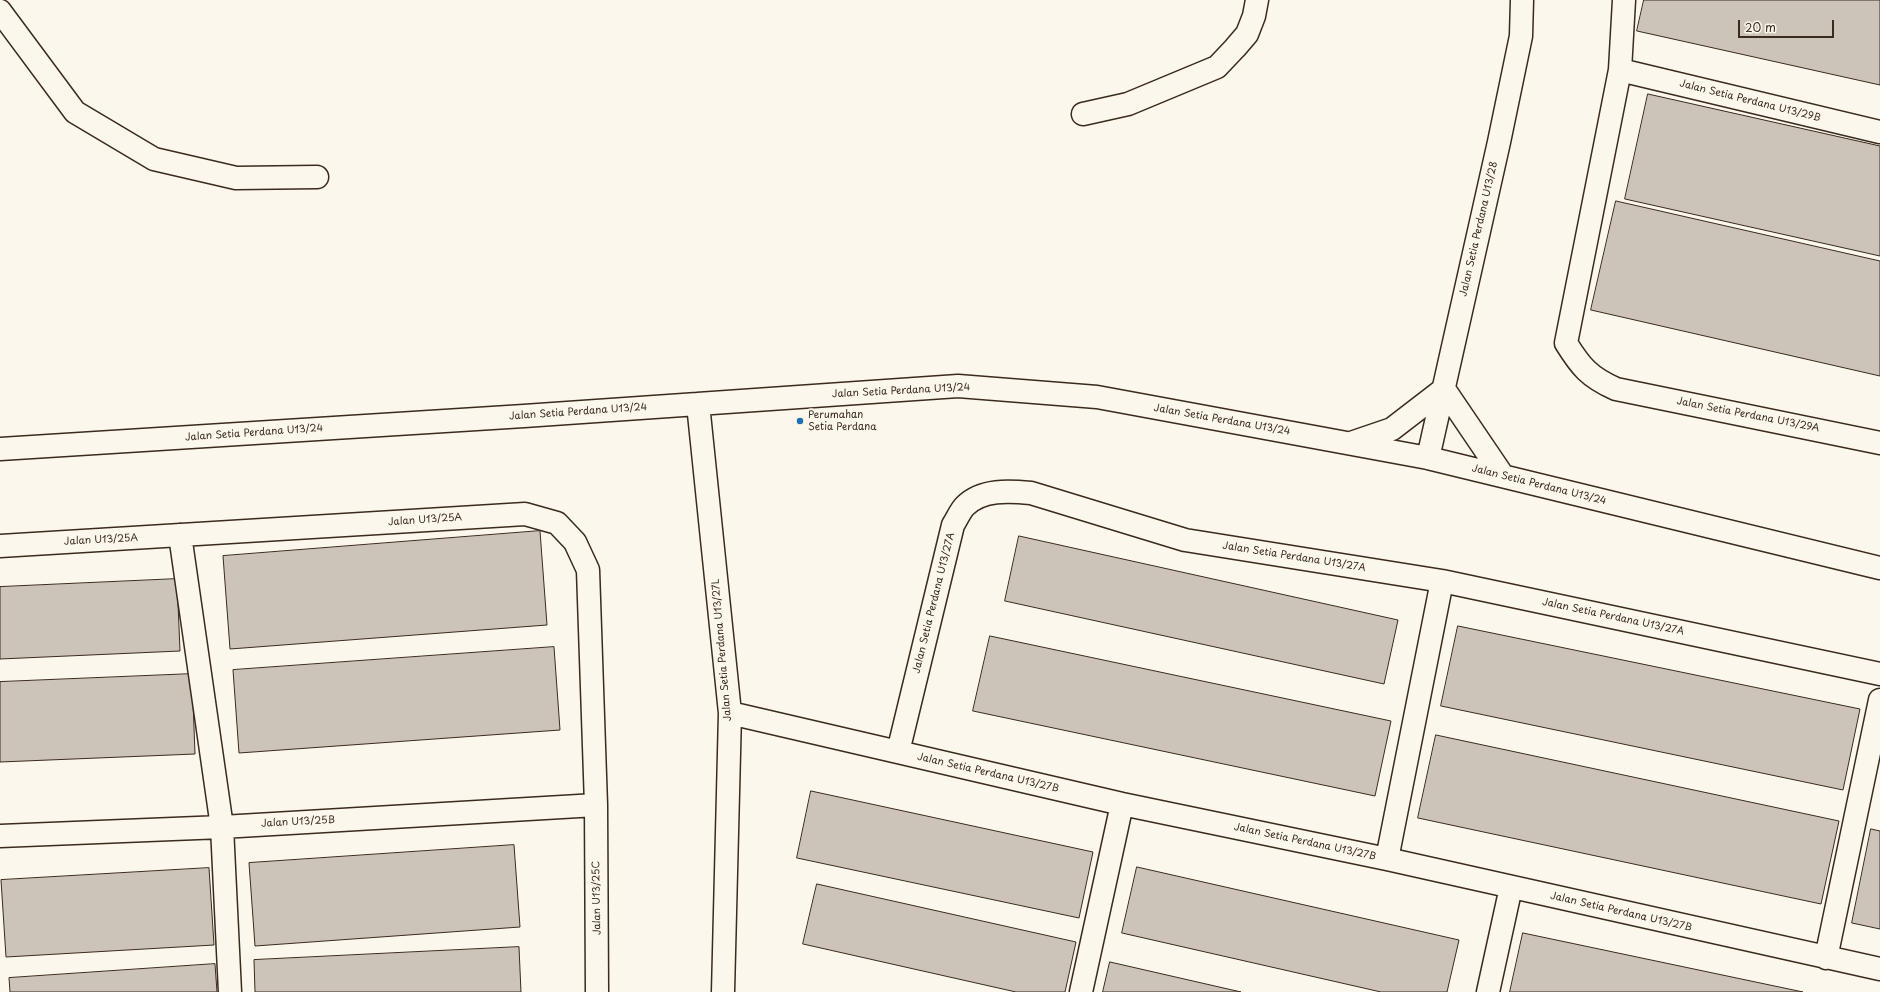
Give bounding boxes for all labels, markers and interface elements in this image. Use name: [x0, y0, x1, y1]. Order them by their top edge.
scale bar: [1740, 12, 1836, 38]
text: 20 m: [1745, 18, 1776, 36]
street label: Jalan Setia Perdana U13/29B: [1678, 78, 1822, 124]
street label: Jalan Setia Perdana U13/28: [1458, 160, 1500, 298]
street label: Jalan Setia Perdana U13/24: [832, 381, 970, 401]
street label: Jalan Setia Perdana U13/29A: [1676, 395, 1820, 435]
street label: Jalan Setia Perdana U13/24: [509, 401, 647, 423]
street label: Jalan Setia Perdana U13/24: [1153, 402, 1291, 438]
place label: Perumahan Setia Perdana: [808, 409, 876, 432]
marker: Perumahan Setia Perdana: [795, 416, 805, 426]
street label: Jalan Setia Perdana U13/24: [185, 422, 323, 444]
street label: Jalan Setia Perdana U13/24: [1470, 462, 1608, 508]
street label: Jalan U13/25A: [388, 511, 462, 529]
street label: Jalan Setia Perdana U13/27A: [911, 531, 957, 675]
street label: Jalan U13/25A: [64, 532, 138, 548]
street label: Jalan Setia Perdana U13/27A: [1222, 540, 1366, 574]
street label: Jalan Setia Perdana U13/27L: [710, 578, 734, 722]
street label: Jalan Setia Perdana U13/27A: [1541, 596, 1685, 638]
street label: Jalan Setia Perdana U13/27B: [916, 751, 1060, 795]
street label: Jalan U13/25B: [261, 814, 335, 830]
street label: Jalan Setia Perdana U13/27B: [1233, 821, 1377, 863]
street label: Jalan U13/25C: [590, 861, 604, 935]
street label: Jalan Setia Perdana U13/27B: [1549, 890, 1693, 934]

